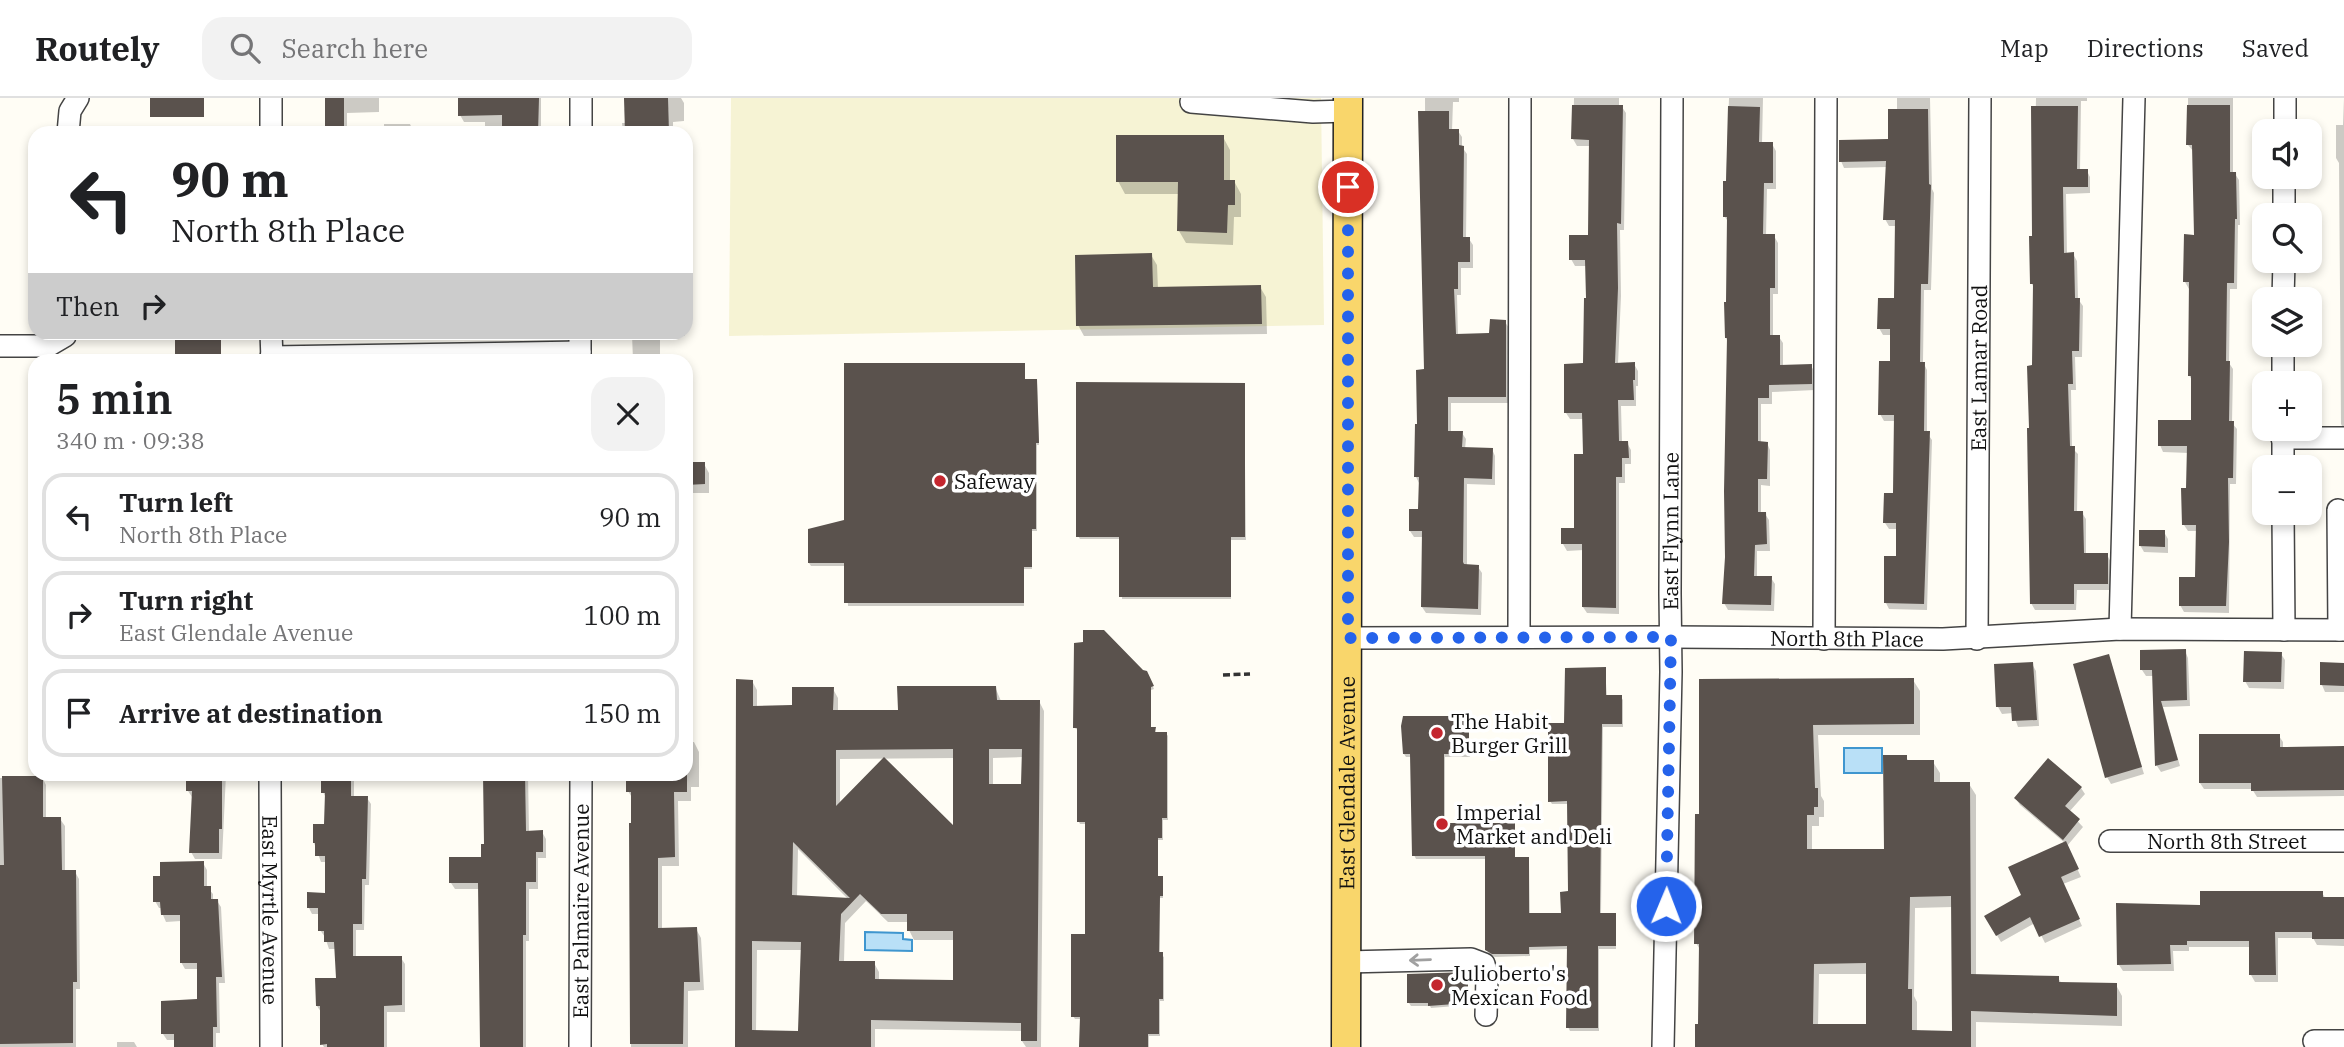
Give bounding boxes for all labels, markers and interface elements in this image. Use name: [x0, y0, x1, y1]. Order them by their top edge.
search box: [202, 17, 692, 80]
text: Routely: [35, 27, 160, 70]
icon: search: [226, 29, 264, 67]
text: Search here: [282, 31, 428, 65]
text: Map: [2000, 32, 2049, 64]
text: Directions: [2087, 32, 2204, 64]
text: Saved: [2242, 32, 2309, 64]
map controls: [2252, 119, 2322, 525]
button: sound: [2252, 119, 2322, 189]
text: 90 m: [171, 147, 289, 210]
icon: left: [56, 154, 147, 245]
pin: [1318, 157, 1378, 217]
icon: arrive: [1329, 168, 1367, 206]
button: search: [2252, 203, 2322, 273]
text: North 8th Place: [171, 209, 405, 251]
street label: East Lamar Road: [1964, 284, 1993, 452]
icon: right: [134, 287, 172, 325]
button: layers: [2252, 287, 2322, 357]
text: Then: [56, 289, 120, 323]
text: 5 min: [56, 371, 173, 426]
button: +: [2252, 371, 2322, 441]
button: close: [591, 377, 665, 451]
text: 340 m · 09:38: [56, 425, 205, 455]
street label: East Flynn Lane: [1656, 452, 1685, 610]
button: −: [2252, 455, 2322, 525]
place label: Safeway: [954, 467, 1035, 495]
marker: Safeway: [932, 473, 948, 489]
text: Turn left: [119, 485, 233, 519]
icon: left: [60, 498, 98, 536]
text: 90 m: [599, 500, 661, 534]
text: North 8th Place: [119, 519, 287, 549]
text: Turn right: [119, 583, 253, 617]
icon: right: [60, 596, 98, 634]
text: 100 m: [583, 598, 661, 632]
text: East Glendale Avenue: [119, 617, 353, 647]
street label: North 8th Place: [1770, 624, 1924, 653]
street label: East Glendale Avenue: [1332, 676, 1361, 890]
icon: arrive: [60, 694, 98, 732]
text: Arrive at destination: [119, 696, 383, 730]
text: 150 m: [583, 696, 661, 730]
place label: The Habit Burger Grill: [1451, 707, 1568, 759]
marker: The Habit Burger Grill: [1429, 725, 1445, 741]
place label: Imperial Market and Deli: [1456, 798, 1612, 850]
street label: East Palmaire Avenue: [566, 803, 595, 1019]
street label: East Myrtle Avenue: [256, 815, 285, 1005]
marker: Imperial Market and Deli: [1434, 816, 1450, 832]
street label: North 8th Street: [2147, 827, 2307, 855]
position arrow: [1629, 869, 1703, 943]
one-way arrow: [1409, 954, 1432, 967]
place label: Julioberto's Mexican Food: [1451, 959, 1589, 1011]
marker: Julioberto's Mexican Food: [1429, 977, 1445, 993]

